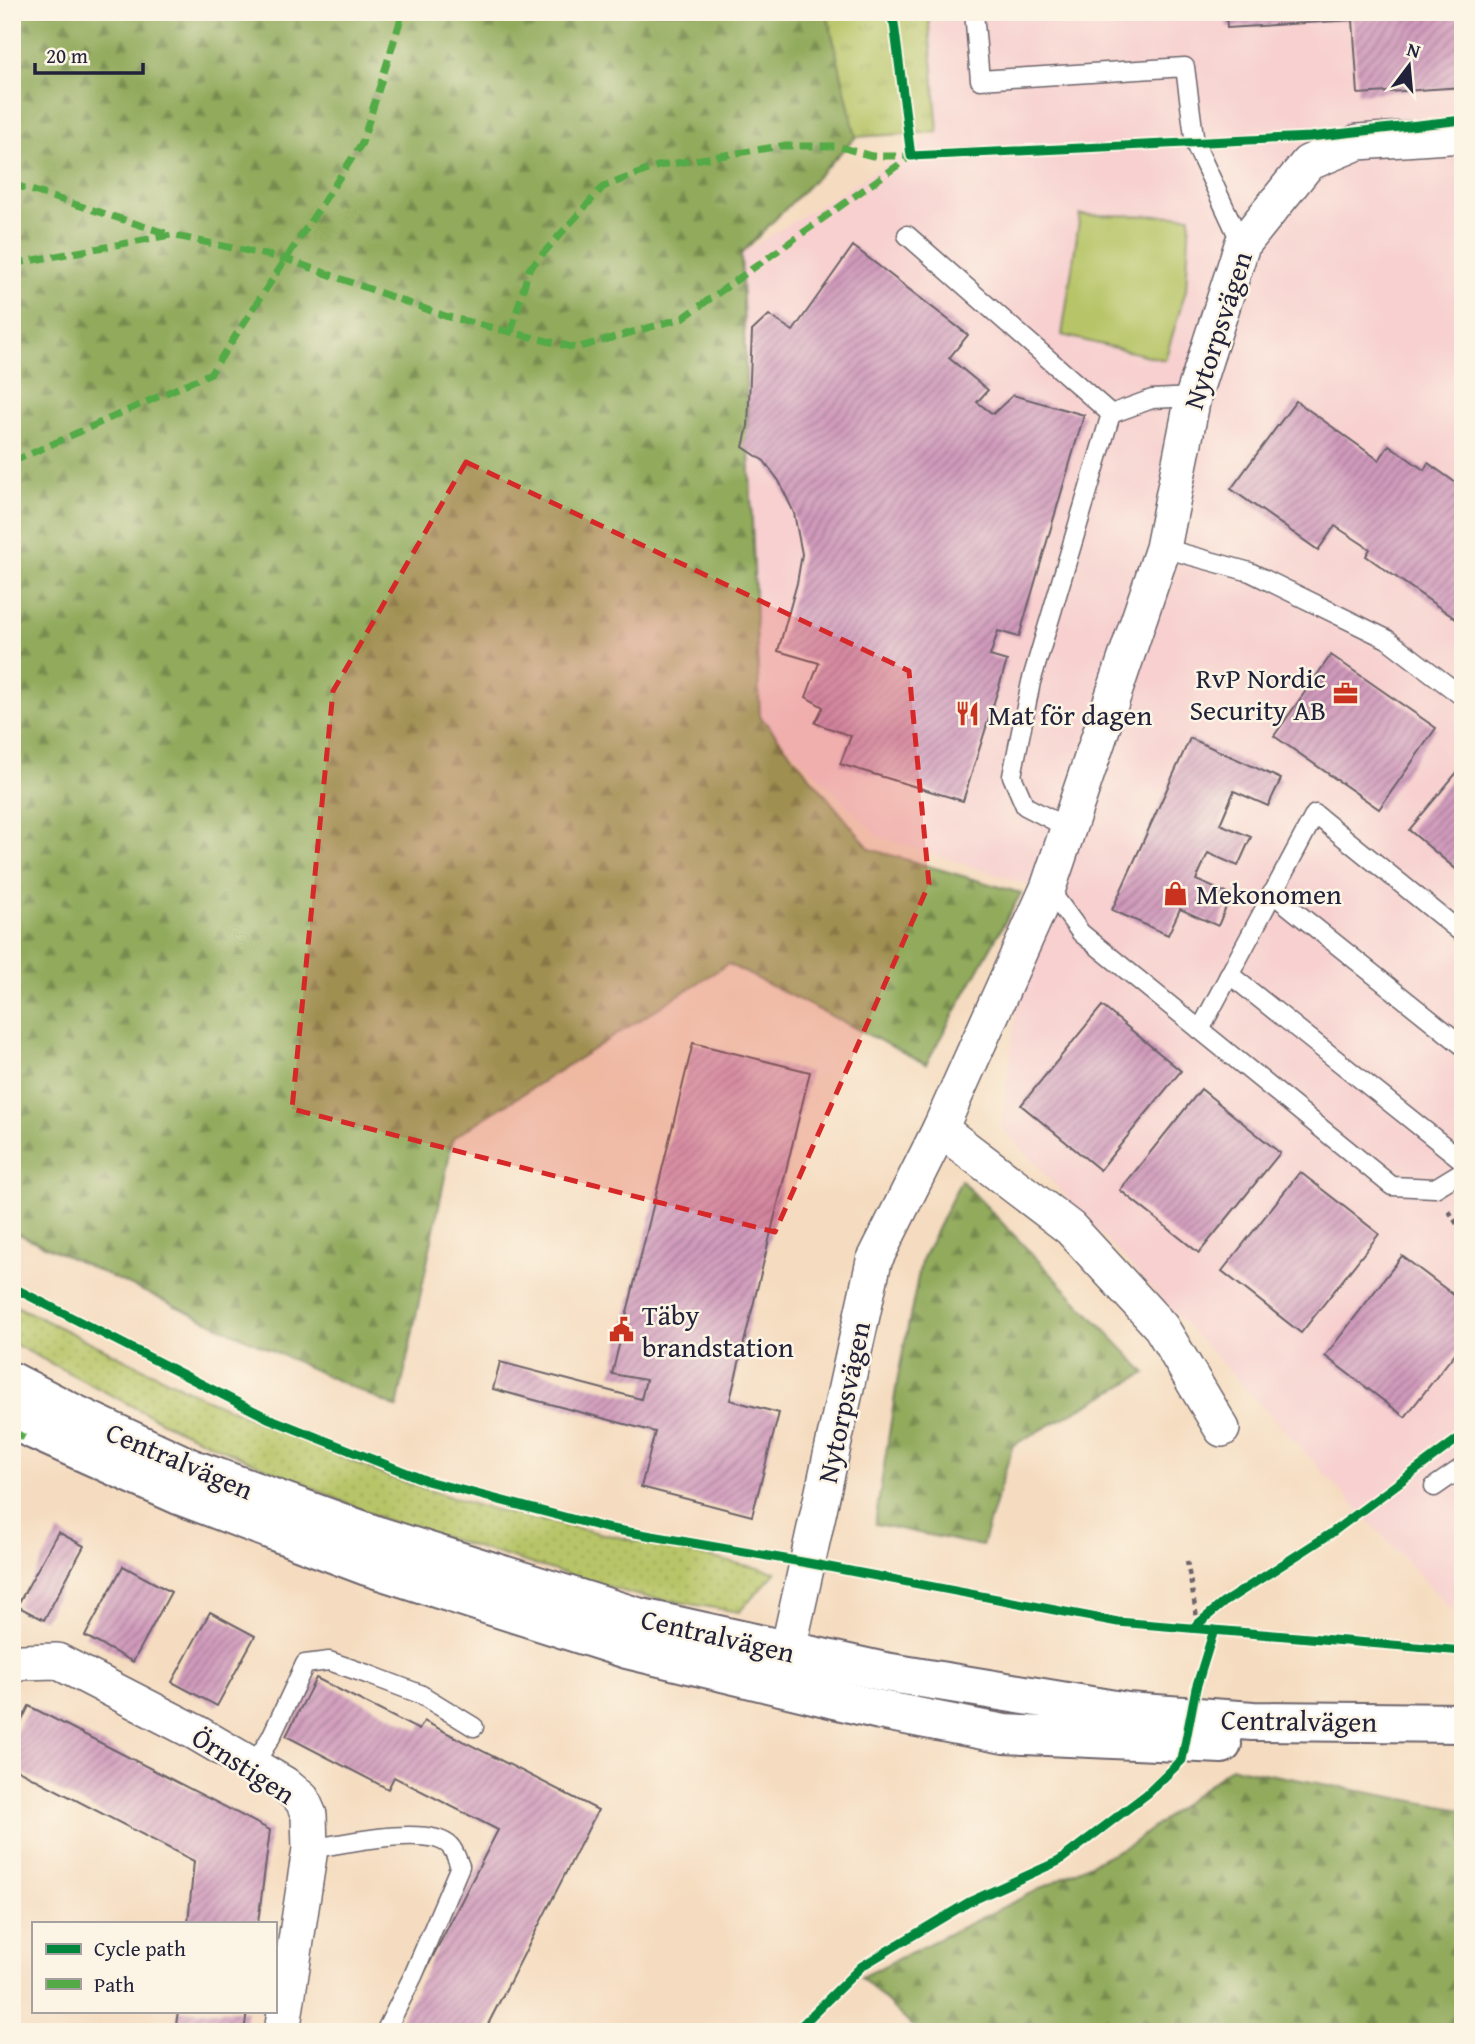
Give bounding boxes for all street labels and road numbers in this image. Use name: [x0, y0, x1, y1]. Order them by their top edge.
street label: Nytorpsvägen: [1172, 245, 1262, 414]
street label: Nytorpsvägen: [806, 1317, 880, 1487]
street label: Centralvägen: [100, 1411, 260, 1510]
street label: Centralvägen: [637, 1597, 799, 1673]
street label: Centralvägen: [1221, 1698, 1378, 1742]
street label: Örnstigen: [184, 1716, 304, 1814]

